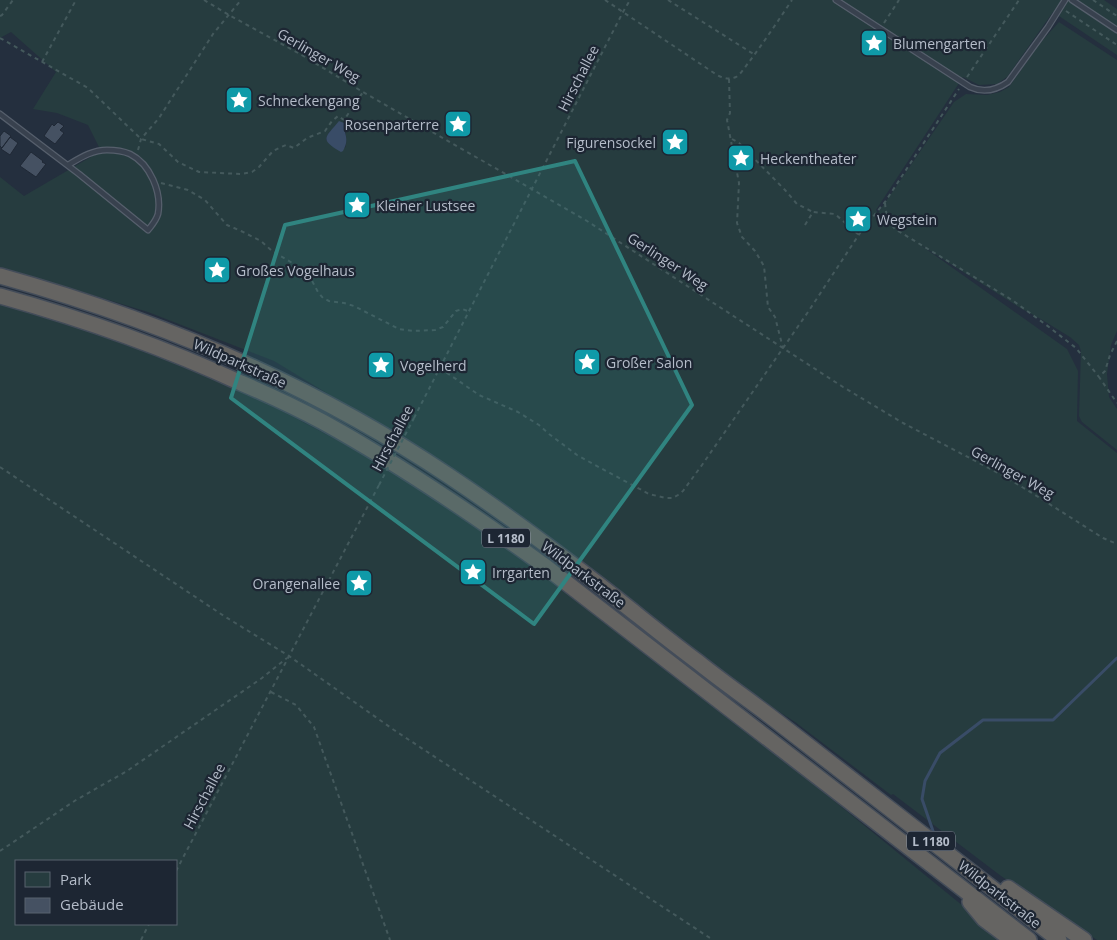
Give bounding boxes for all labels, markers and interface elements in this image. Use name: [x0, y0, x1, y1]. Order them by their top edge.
street label: Gerlinger Weg: [274, 24, 364, 87]
place icon: Blumengarten: [859, 28, 889, 58]
place label: Blumengarten: [893, 34, 986, 53]
street label: Hirschallee: [553, 41, 603, 114]
place icon: Schneckengang: [224, 85, 254, 115]
place label: Schneckengang: [258, 91, 360, 110]
place icon: Rosenparterre: [443, 109, 473, 139]
place label: Rosenparterre: [345, 115, 439, 134]
place icon: Figurensockel: [660, 127, 690, 157]
place label: Figurensockel: [566, 133, 656, 152]
place icon: Heckentheater: [726, 143, 756, 173]
place label: Heckentheater: [760, 149, 857, 168]
place icon: Kleiner Lustsee: [342, 190, 372, 220]
place label: Kleiner Lustsee: [376, 196, 475, 215]
place icon: Wegstein: [843, 204, 873, 234]
place label: Wegstein: [877, 210, 937, 229]
street label: Gerlinger Weg: [624, 228, 712, 294]
place icon: Großes Vogelhaus: [202, 255, 232, 285]
place label: Großes Vogelhaus: [236, 261, 355, 280]
street label: Wildparkstraße: [191, 334, 290, 392]
place icon: Großer Salon: [572, 347, 602, 377]
place icon: Vogelherd: [366, 350, 396, 380]
place label: Großer Salon: [606, 353, 692, 372]
place label: Vogelherd: [400, 356, 467, 375]
street label: Hirschallee: [367, 402, 417, 474]
street label: Gerlinger Weg: [968, 441, 1058, 503]
road number: L 1180: [482, 528, 530, 548]
street label: Wildparkstraße: [538, 536, 630, 612]
place icon: Irrgarten: [458, 557, 488, 587]
place label: Irrgarten: [492, 563, 550, 582]
place icon: Orangenallee: [344, 568, 374, 598]
place label: Orangenallee: [252, 574, 340, 593]
street label: Hirschallee: [179, 760, 229, 832]
road number: L 1180: [907, 831, 955, 850]
street label: Wildparkstraße: [955, 856, 1045, 932]
legend: [15, 860, 178, 925]
text: Park: [60, 869, 91, 889]
text: Gebäude: [60, 894, 124, 914]

